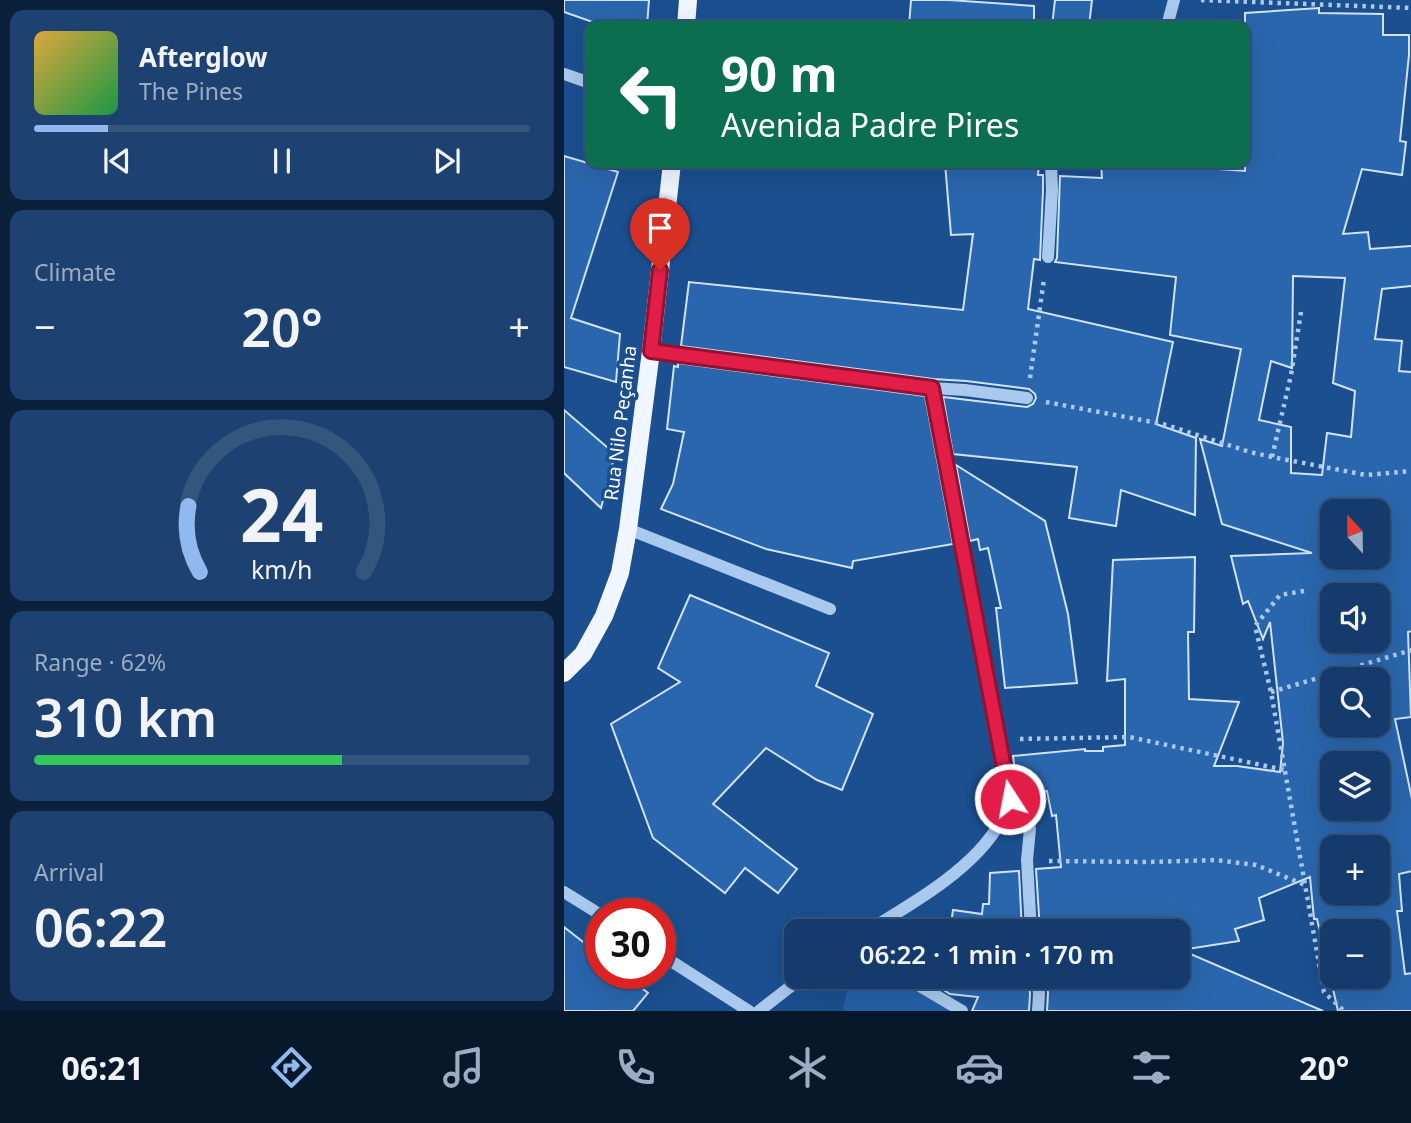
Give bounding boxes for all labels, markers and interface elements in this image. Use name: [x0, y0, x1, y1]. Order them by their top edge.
text: Afterglow: [139, 39, 267, 75]
text: 90 m: [721, 40, 838, 106]
icon: left: [606, 49, 697, 140]
text: The Pines: [139, 75, 243, 107]
text: Avenida Padre Pires: [721, 103, 1019, 146]
icon: previous: [98, 142, 136, 180]
icon: pause: [263, 142, 301, 180]
icon: next: [428, 142, 466, 180]
pin: [630, 198, 690, 270]
icon: arrive: [641, 209, 679, 247]
text: Climate: [34, 256, 116, 288]
text: 20°: [241, 291, 323, 362]
text: −: [34, 300, 56, 352]
text: +: [508, 300, 530, 352]
street label: Rua Nilo Peçanha: [598, 344, 642, 502]
text: 24: [240, 464, 324, 563]
north arrow: [1320, 499, 1390, 569]
map controls: [1320, 499, 1390, 989]
text: km/h: [251, 551, 313, 585]
button: sound: [1320, 583, 1390, 653]
text: Range · 62%: [34, 646, 166, 678]
button: search: [1320, 667, 1390, 737]
text: 310 km: [34, 681, 217, 752]
button: layers: [1320, 751, 1390, 821]
position arrow: [973, 762, 1047, 836]
button: +: [1320, 835, 1390, 905]
text: Arrival: [34, 856, 104, 888]
text: 06:22: [34, 891, 167, 962]
speed limit sign: 30: [585, 898, 676, 989]
button: −: [1320, 919, 1390, 989]
text: 06:22 · 1 min · 170 m: [860, 936, 1114, 972]
icon: directions: [267, 1043, 316, 1092]
icon: music: [439, 1043, 488, 1092]
icon: phone: [611, 1043, 660, 1092]
icon: climate: [783, 1043, 832, 1092]
icon: car: [955, 1043, 1004, 1092]
icon: filters: [1127, 1043, 1176, 1092]
text: 06:21: [62, 1046, 144, 1089]
text: 20°: [1299, 1046, 1349, 1089]

